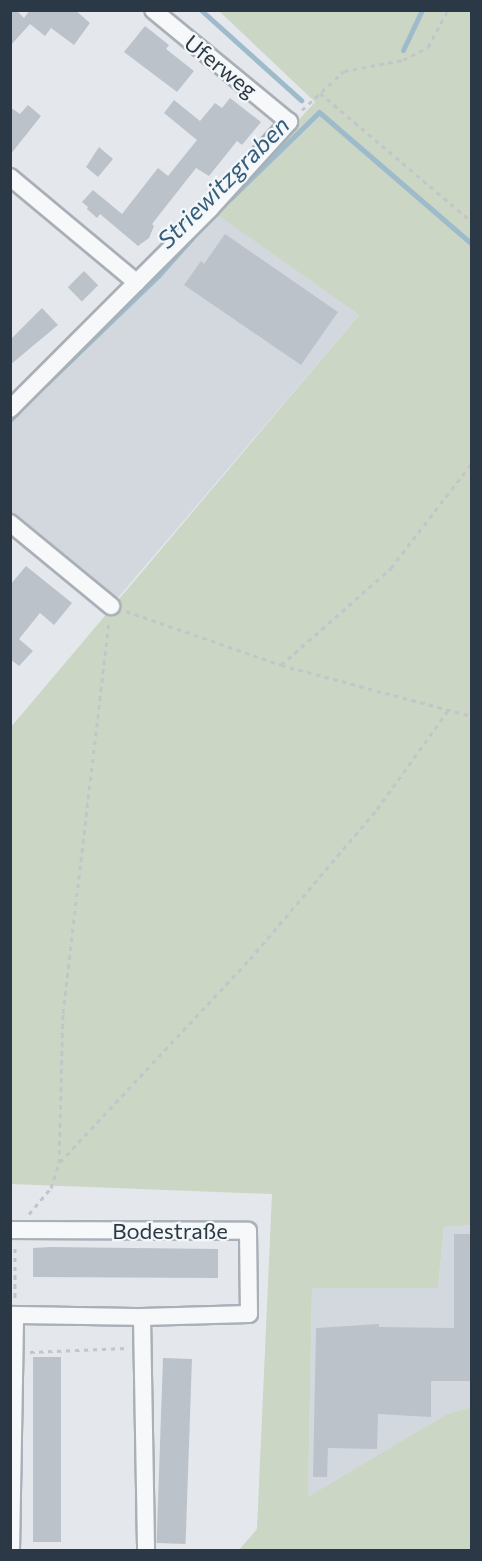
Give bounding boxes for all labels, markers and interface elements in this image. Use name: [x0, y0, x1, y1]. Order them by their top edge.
street label: Uferweg: [180, 29, 262, 103]
water label: Striewitzgraben: [151, 110, 295, 254]
street label: Bodestraße: [112, 1218, 228, 1244]

